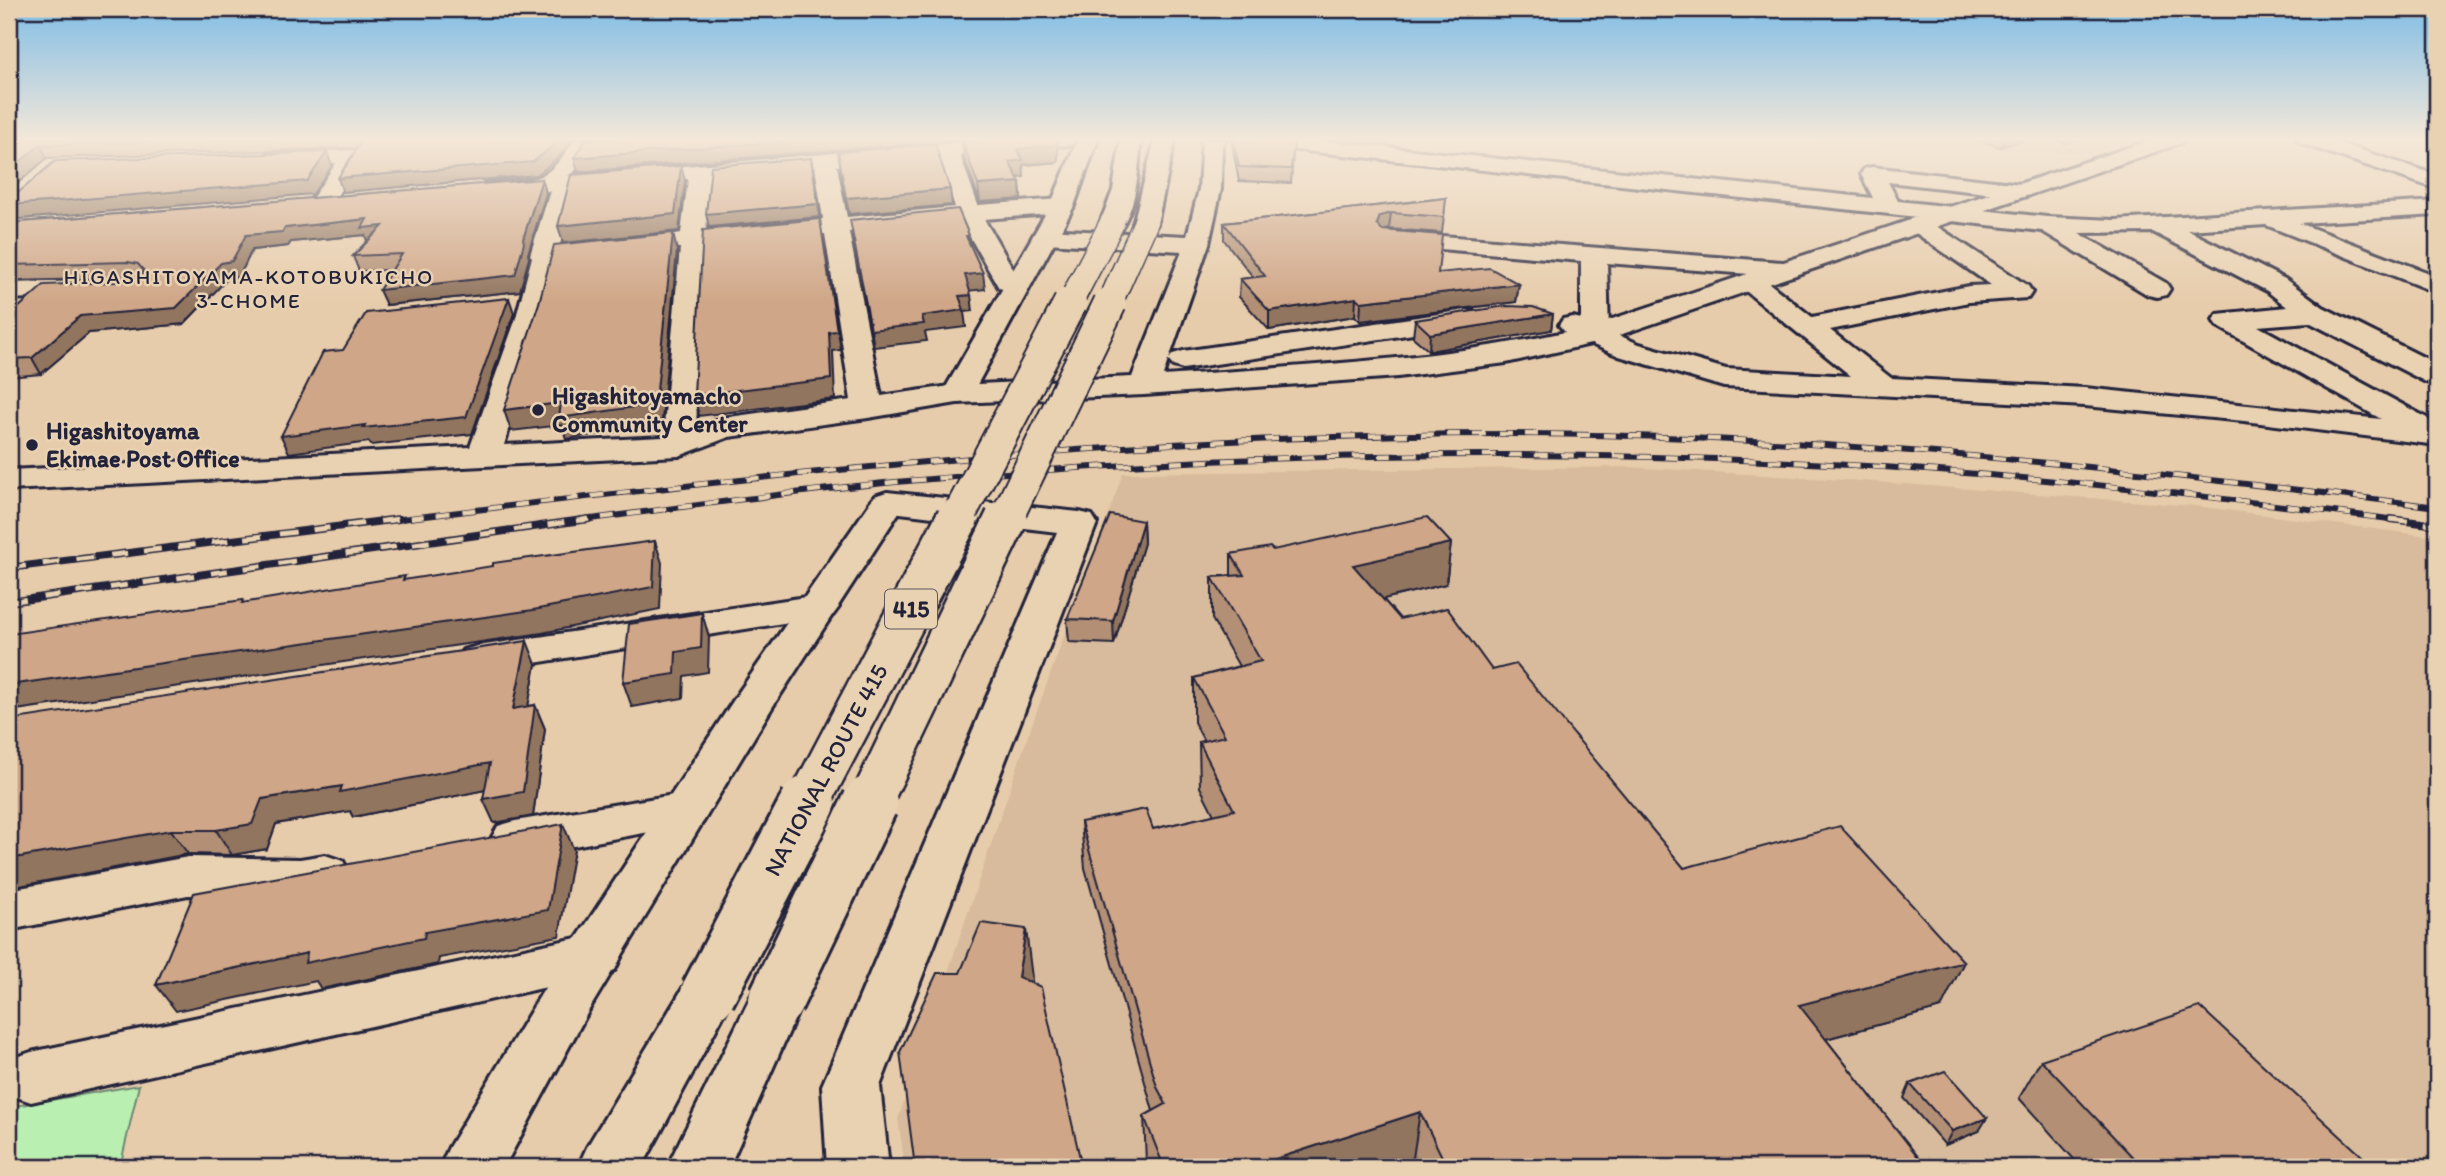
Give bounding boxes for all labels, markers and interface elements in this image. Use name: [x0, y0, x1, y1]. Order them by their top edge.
district label: HIGASHITOYAMA-KOTOBUKICHO 3-CHOME: [64, 264, 434, 313]
place label: Higashitoyamacho Community Center: [552, 381, 749, 439]
marker: Higashitoyamacho Community Center: [530, 402, 546, 418]
place label: Higashitoyama Ekimae Post Office: [46, 416, 240, 473]
marker: Higashitoyama Ekimae Post Office: [24, 437, 40, 453]
road number: 415: [885, 590, 937, 628]
street label: NATIONAL ROUTE 415: [757, 659, 894, 881]

